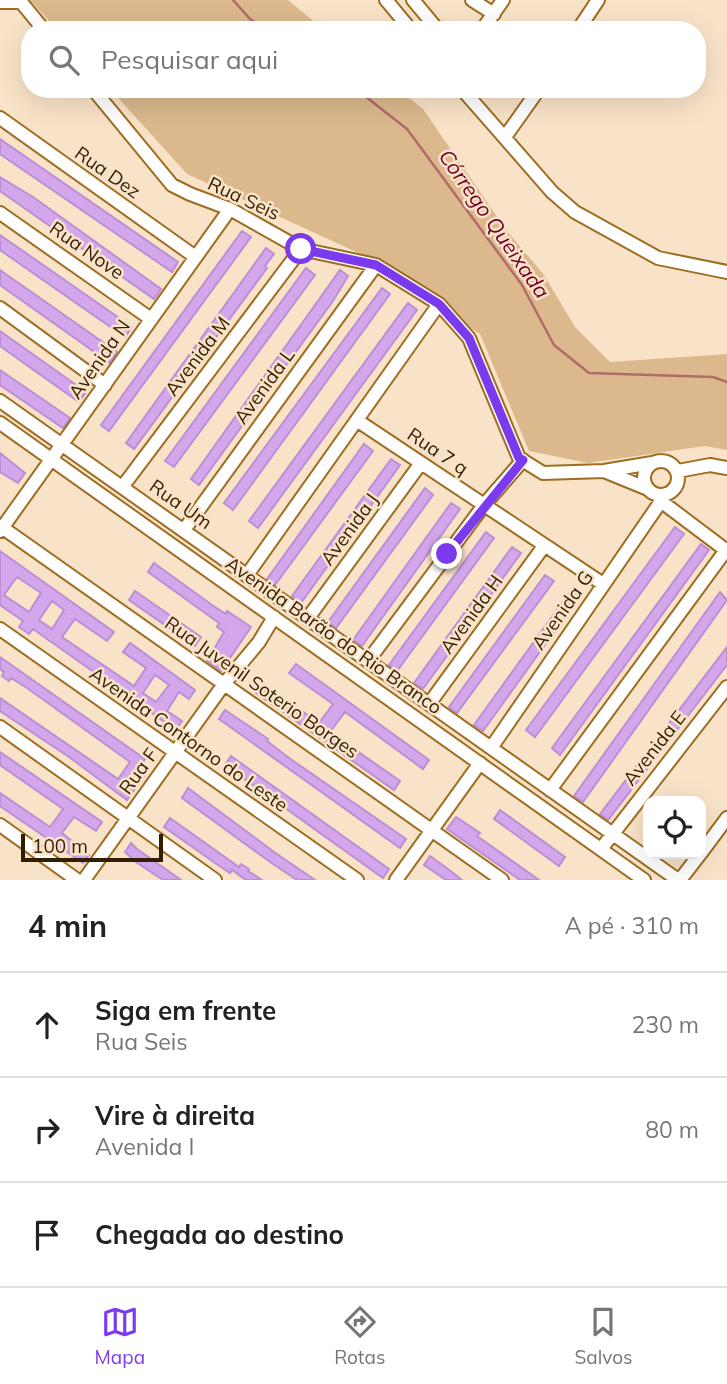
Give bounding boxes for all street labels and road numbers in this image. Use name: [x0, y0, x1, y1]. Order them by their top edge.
street label: Rua Dez: [70, 141, 146, 203]
street label: Rua Seis: [204, 171, 284, 225]
street label: Rua Nove: [45, 216, 129, 284]
street label: Avenida M: [159, 311, 235, 401]
street label: Avenida N: [63, 315, 135, 403]
street label: Avenida L: [229, 343, 300, 428]
street label: Rua 7 q: [403, 422, 473, 480]
street label: Rua Um: [145, 474, 217, 534]
street label: Avenida J: [315, 488, 383, 570]
street label: Avenida Barão do Rio Branco: [221, 551, 447, 719]
street label: Avenida G: [526, 566, 598, 654]
street label: Avenida H: [434, 570, 508, 658]
street label: Rua Juvenil Soterio Borges: [160, 611, 364, 763]
street label: Avenida Contorno do Leste: [85, 661, 293, 817]
street label: Avenida E: [617, 706, 691, 790]
street label: Rua F: [113, 743, 163, 799]

